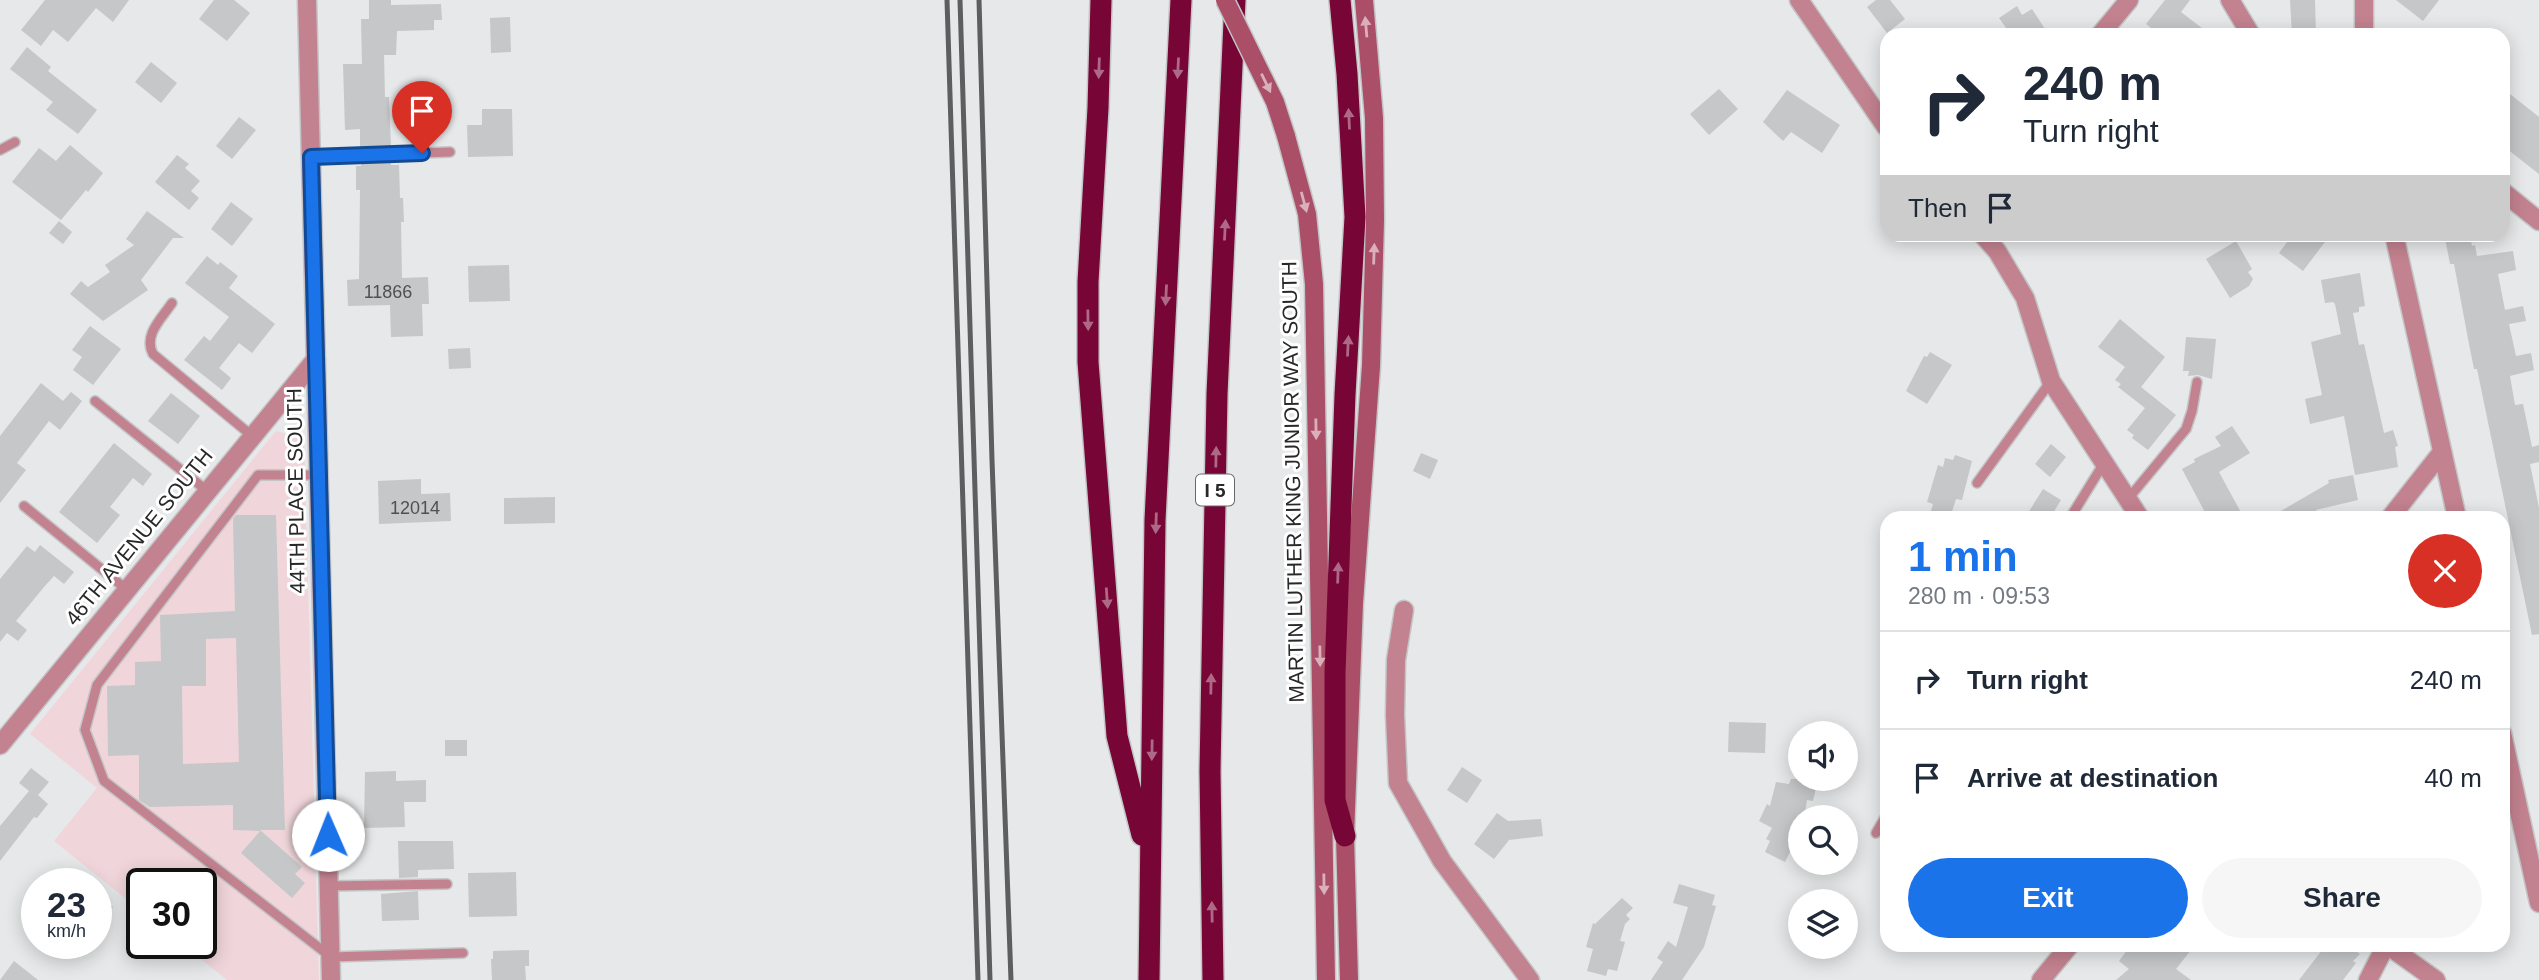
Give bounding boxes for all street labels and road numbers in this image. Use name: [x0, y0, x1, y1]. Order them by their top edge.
street label: MARTIN LUTHER KING JUNIOR WAY SOUTH: [1277, 261, 1308, 703]
street label: 44TH PLACE SOUTH: [282, 388, 309, 594]
street label: 46TH AVENUE SOUTH: [60, 444, 217, 629]
road number: I 5: [1196, 475, 1234, 505]

